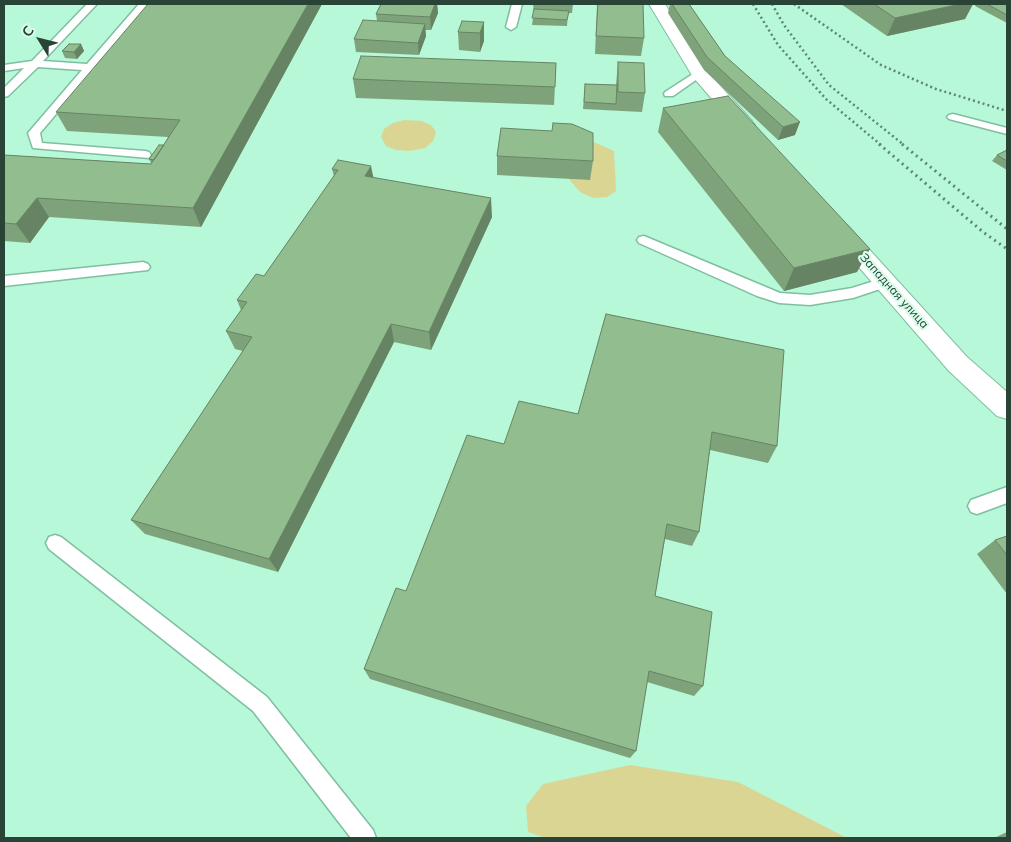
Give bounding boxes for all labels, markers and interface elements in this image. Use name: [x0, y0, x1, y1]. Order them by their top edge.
north arrow: [15, 15, 65, 65]
text: С: [18, 22, 38, 40]
street label: Западная улица: [856, 250, 932, 332]

